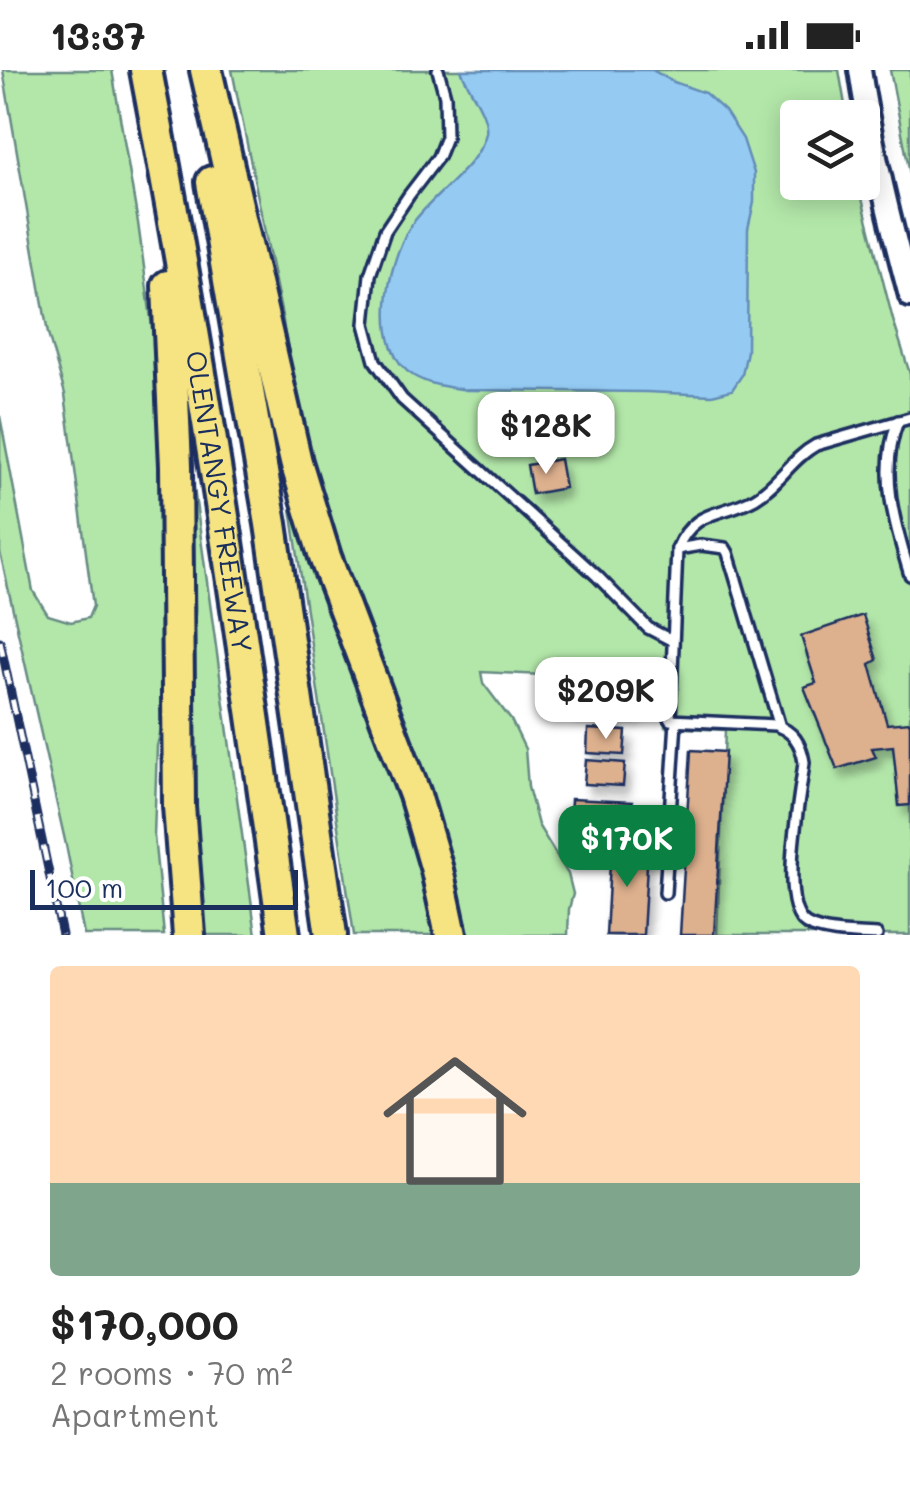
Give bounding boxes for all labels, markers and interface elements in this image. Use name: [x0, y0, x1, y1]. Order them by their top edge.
text: 13:37: [50, 10, 146, 60]
map controls: [780, 100, 880, 200]
button: layers: [780, 100, 880, 200]
street label: OLENTANGY FREEWAY: [179, 348, 261, 655]
pin: $128K: [476, 392, 616, 477]
text: $128K: [500, 403, 592, 445]
pin: $209K: [536, 657, 676, 742]
text: $209K: [557, 668, 655, 710]
pin: $170K: [557, 805, 697, 890]
text: $170K: [580, 816, 674, 858]
scale bar: [30, 865, 298, 910]
text: 100 m: [45, 869, 123, 905]
icon: home: [365, 1031, 545, 1211]
text: $170,000: [50, 1296, 239, 1351]
text: 2 rooms · 70 m²: [50, 1351, 293, 1393]
text: Apartment: [50, 1393, 219, 1435]

